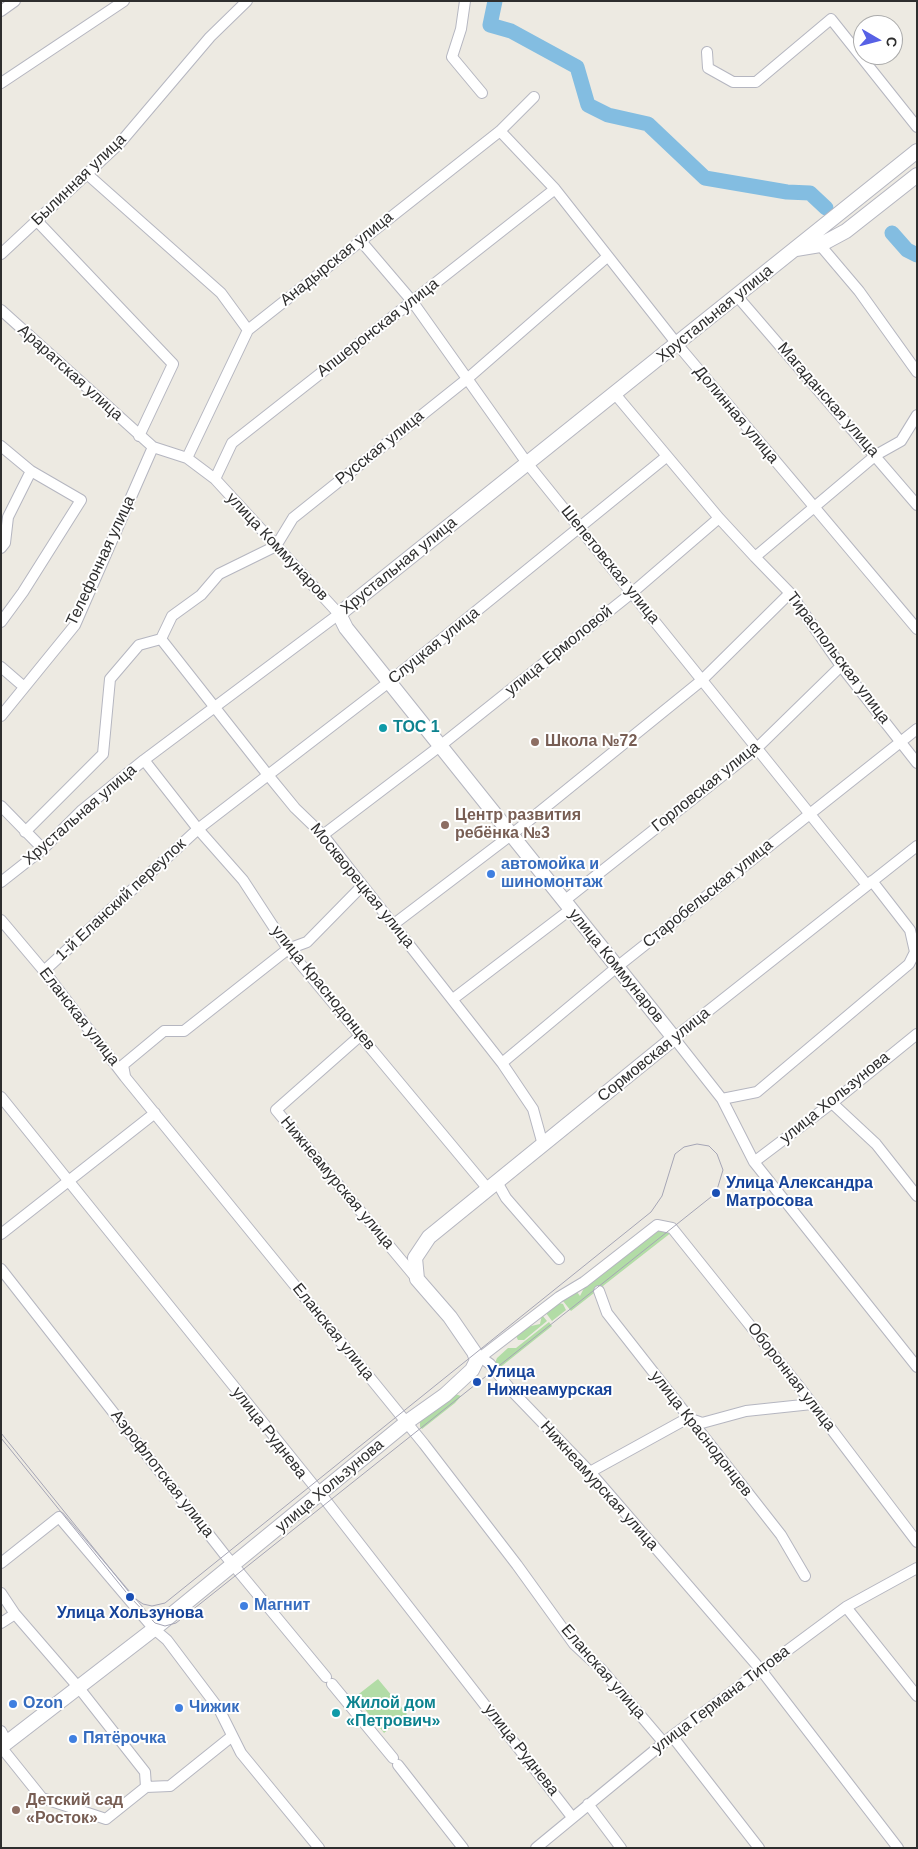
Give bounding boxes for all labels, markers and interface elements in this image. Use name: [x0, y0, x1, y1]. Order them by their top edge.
north arrow: [853, 15, 903, 65]
text: С: [883, 36, 900, 48]
street label: Былинная улица: [28, 130, 130, 230]
street label: Анадырская улица: [277, 208, 397, 310]
street label: Хрустальная улица: [653, 261, 777, 367]
street label: Апшеронская улица: [313, 275, 443, 381]
street label: Араратская улица: [14, 321, 126, 425]
street label: Магаданская улица: [773, 339, 883, 461]
street label: Долинная улица: [690, 362, 782, 468]
street label: Русская улица: [332, 407, 428, 489]
street label: улица Коммунаров: [222, 489, 332, 605]
street label: Телефонная улица: [62, 493, 140, 629]
street label: Шепетовская улица: [557, 502, 663, 628]
street label: Хрустальная улица: [337, 513, 461, 619]
street label: Тираспольская улица: [782, 588, 894, 728]
street label: улица Ермоловой: [502, 602, 616, 700]
street label: Слуцкая улица: [385, 603, 483, 689]
place label: ТОС 1: [393, 718, 440, 738]
marker: ТОС 1: [377, 722, 389, 734]
place label: Школа №72: [545, 732, 637, 752]
marker: Школа №72: [529, 736, 541, 748]
street label: Горловская улица: [648, 738, 764, 836]
street label: Хрустальная улица: [19, 761, 141, 869]
place label: Центр развития ребёнка №3: [455, 806, 581, 844]
marker: Центр развития ребёнка №3: [439, 819, 451, 831]
street label: Москворецкая улица: [306, 820, 418, 952]
street label: 1-й Еланский переулок: [52, 835, 190, 965]
street label: Старобельская улица: [639, 836, 777, 952]
place label: автомойка и шиномонтаж: [501, 855, 603, 893]
marker: автомойка и шиномонтаж: [485, 868, 497, 880]
street label: улица Коммунаров: [564, 905, 668, 1027]
street label: улица Краснодонцев: [267, 922, 379, 1054]
street label: Еланская улица: [35, 964, 123, 1070]
street label: Сормовская улица: [594, 1004, 714, 1106]
street label: улица Хользунова: [776, 1048, 894, 1148]
street label: Нижнеамурская улица: [276, 1113, 398, 1253]
place label: Улица Александра Матросова: [726, 1174, 873, 1212]
marker: Улица Александра Матросова: [710, 1187, 722, 1199]
street label: Еланская улица: [288, 1280, 378, 1384]
street label: Оборонная улица: [743, 1319, 839, 1435]
place label: Улица Нижнеамурская: [487, 1363, 612, 1401]
street label: улица Краснодонцев: [646, 1367, 756, 1501]
marker: Улица Нижнеамурская: [471, 1376, 483, 1388]
street label: улица Руднева: [227, 1383, 311, 1483]
street label: Аэрофлотская улица: [106, 1406, 218, 1542]
street label: Нижнеамурская улица: [536, 1417, 662, 1555]
street label: улица Хользунова: [272, 1435, 388, 1537]
marker: Улица Хользунова: [124, 1591, 136, 1603]
place label: Магнит: [254, 1596, 310, 1616]
marker: Магнит: [238, 1600, 250, 1612]
place label: Улица Хользунова: [57, 1604, 203, 1624]
street label: Еланская улица: [557, 1621, 649, 1723]
street label: улица Германа Титова: [648, 1642, 794, 1758]
place label: Ozon: [23, 1694, 63, 1714]
place label: Жилой дом «Петрович»: [346, 1694, 440, 1732]
marker: Ozon: [7, 1698, 19, 1710]
place label: Чижик: [189, 1698, 239, 1718]
street label: улица Руднева: [479, 1700, 563, 1800]
marker: Чижик: [173, 1702, 185, 1714]
marker: Жилой дом «Петрович»: [330, 1707, 342, 1719]
place label: Пятёрочка: [83, 1729, 166, 1749]
marker: Пятёрочка: [67, 1733, 79, 1745]
place label: Детский сад «Росток»: [26, 1791, 123, 1829]
marker: Детский сад «Росток»: [10, 1804, 22, 1816]

